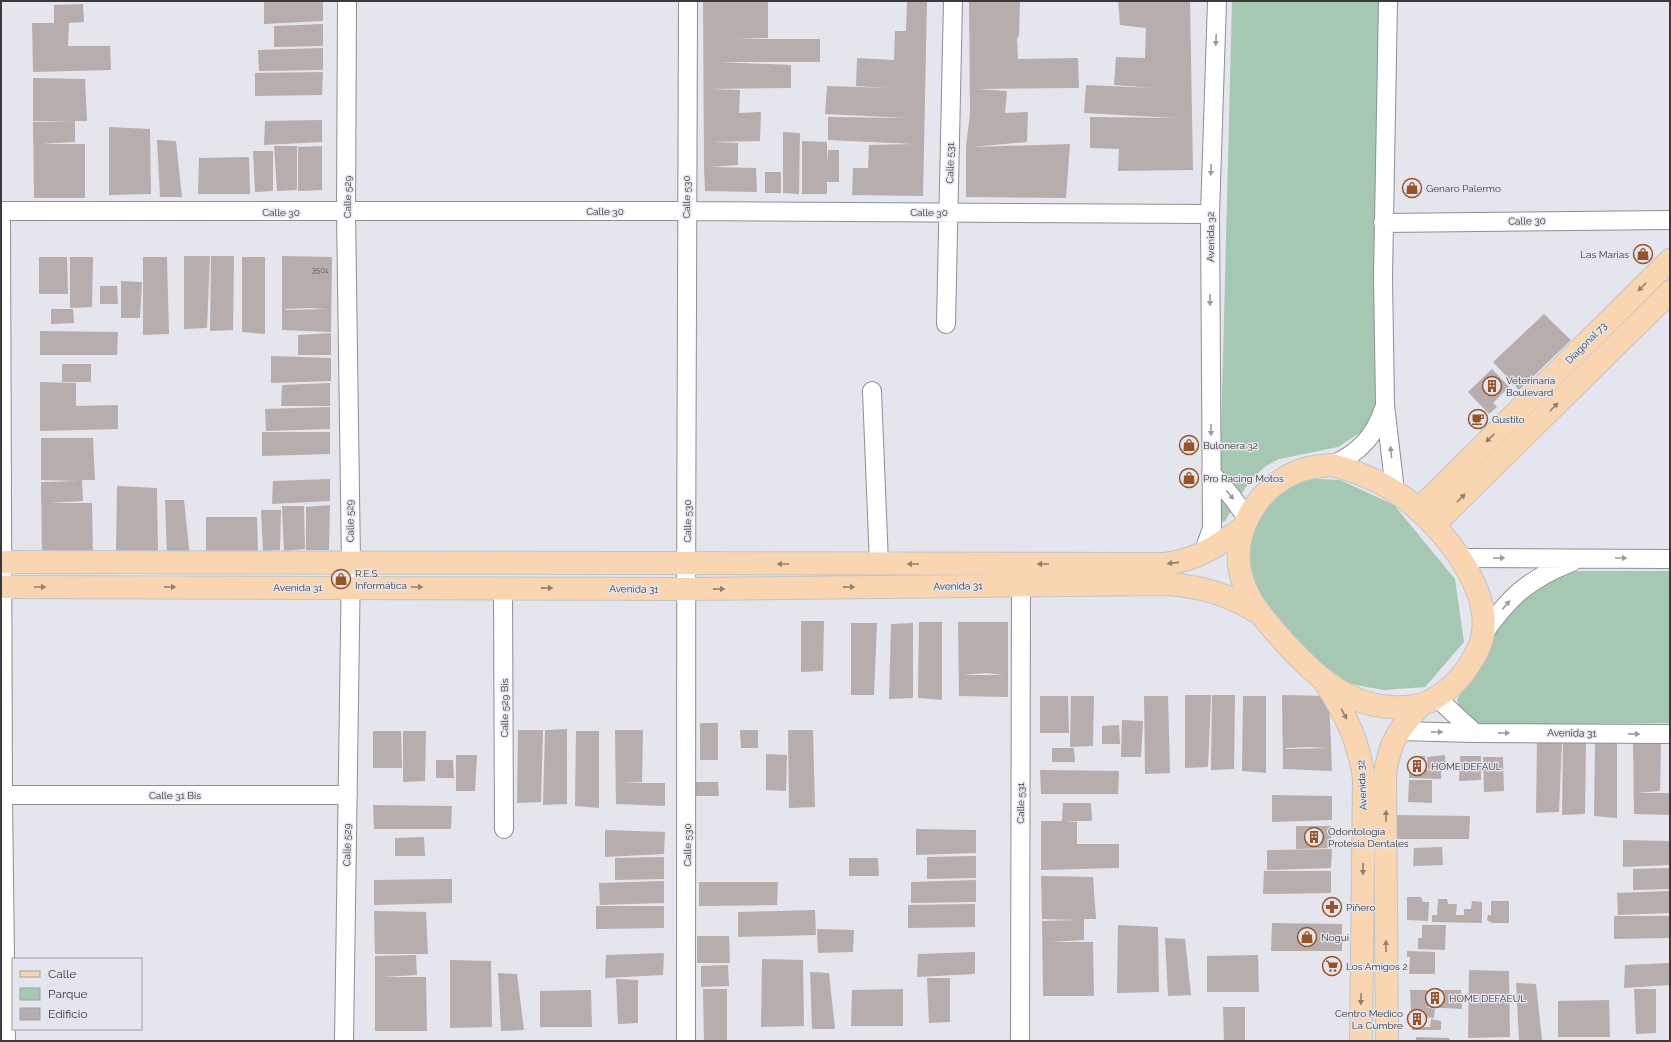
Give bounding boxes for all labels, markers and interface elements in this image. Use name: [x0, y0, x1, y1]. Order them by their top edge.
one-way arrow: [1213, 34, 1219, 47]
street label: Calle 531: [944, 142, 956, 184]
one-way arrow: [1208, 164, 1215, 176]
street label: Calle 530: [681, 175, 692, 219]
street label: Calle 529: [342, 176, 353, 218]
shop icon: Genaro Palermo: [1401, 177, 1423, 199]
place label: Genaro Palermo: [1426, 183, 1501, 194]
street label: Calle 30: [586, 206, 624, 217]
street label: Calle 30: [262, 207, 300, 218]
street label: Calle 30: [910, 207, 948, 218]
street label: Avenida 32: [1205, 212, 1216, 262]
street label: Calle 30: [1508, 215, 1546, 227]
shop icon: Las Marias: [1632, 243, 1654, 265]
place label: Las Marias: [1580, 249, 1629, 260]
house number: 3501: [312, 265, 329, 275]
one-way arrow: [1637, 282, 1647, 292]
one-way arrow: [1207, 294, 1213, 307]
street label: Diagonal 73: [1563, 320, 1609, 366]
building icon: Veterinaría Boulevard: [1481, 375, 1503, 397]
place label: Veterinaría Boulevard: [1506, 375, 1555, 398]
one-way arrow: [1549, 402, 1559, 412]
cafe icon: Gustito: [1467, 408, 1489, 430]
place label: Gustito: [1492, 414, 1525, 425]
one-way arrow: [1208, 424, 1214, 437]
one-way arrow: [1485, 433, 1495, 443]
shop icon: Bulonera 32: [1178, 434, 1200, 456]
place label: Bulonera 32: [1203, 440, 1258, 451]
one-way arrow: [1387, 446, 1394, 458]
shop icon: Pro Racing Motos: [1178, 467, 1200, 489]
place label: Pro Racing Motos: [1203, 473, 1284, 484]
one-way arrow: [1225, 490, 1234, 500]
one-way arrow: [1456, 493, 1466, 503]
street label: Calle 529: [344, 499, 356, 542]
street label: Calle 530: [682, 499, 693, 543]
one-way arrow: [1493, 555, 1506, 561]
one-way arrow: [1615, 555, 1628, 561]
one-way arrow: [1167, 560, 1179, 566]
one-way arrow: [776, 561, 789, 567]
one-way arrow: [906, 561, 919, 567]
one-way arrow: [1036, 561, 1049, 567]
shop icon: R.E.S. Informática: [330, 568, 352, 590]
place label: R.E.S. Informática: [355, 568, 407, 591]
street label: Avenida 31: [933, 580, 983, 592]
street label: Avenida 31: [273, 582, 323, 593]
street label: Avenida 31: [609, 583, 659, 595]
one-way arrow: [34, 584, 47, 590]
one-way arrow: [164, 584, 177, 590]
one-way arrow: [411, 584, 424, 590]
one-way arrow: [843, 584, 856, 590]
one-way arrow: [541, 585, 554, 591]
one-way arrow: [713, 586, 726, 592]
one-way arrow: [1501, 600, 1510, 611]
street label: Calle 529 Bis: [499, 678, 510, 737]
one-way arrow: [1341, 709, 1347, 720]
street label: Avenida 31: [1547, 727, 1597, 739]
one-way arrow: [1431, 729, 1444, 735]
one-way arrow: [1498, 730, 1511, 736]
one-way arrow: [1628, 731, 1641, 737]
building icon: HOME DEFAUL: [1406, 755, 1428, 777]
street label: Avenida 32: [1355, 760, 1369, 810]
place label: HOME DEFAUL: [1431, 761, 1502, 772]
street label: Calle 531: [1015, 782, 1026, 824]
street label: Calle 31 Bis: [149, 790, 201, 801]
one-way arrow: [1383, 809, 1389, 822]
street label: Calle 529: [341, 823, 353, 866]
street label: Calle 530: [682, 823, 693, 867]
building icon: Odontología Protesia Dentales: [1303, 826, 1325, 848]
place label: Odontología Protesia Dentales: [1328, 826, 1409, 849]
one-way arrow: [1360, 863, 1366, 876]
pharmacy icon: Piñero: [1321, 896, 1343, 918]
place label: Piñero: [1346, 902, 1375, 913]
shop icon: Nogui: [1296, 926, 1318, 948]
place label: Nogui: [1321, 932, 1349, 943]
one-way arrow: [1383, 939, 1389, 952]
supermarket icon: Los Amigos 2: [1321, 955, 1343, 977]
legend: [12, 958, 142, 1030]
place label: Los Amigos 2: [1346, 961, 1408, 972]
text: Calle: [48, 967, 76, 981]
text: Parque: [48, 987, 88, 1001]
building icon: HOME DEFAEUL: [1424, 987, 1446, 1009]
one-way arrow: [1358, 993, 1364, 1006]
place label: HOME DEFAEUL: [1449, 993, 1526, 1004]
text: Edificio: [48, 1007, 88, 1021]
place label: Centro Medico La Cumbre: [1335, 1008, 1403, 1031]
building icon: Centro Medico La Cumbre: [1406, 1008, 1428, 1030]

